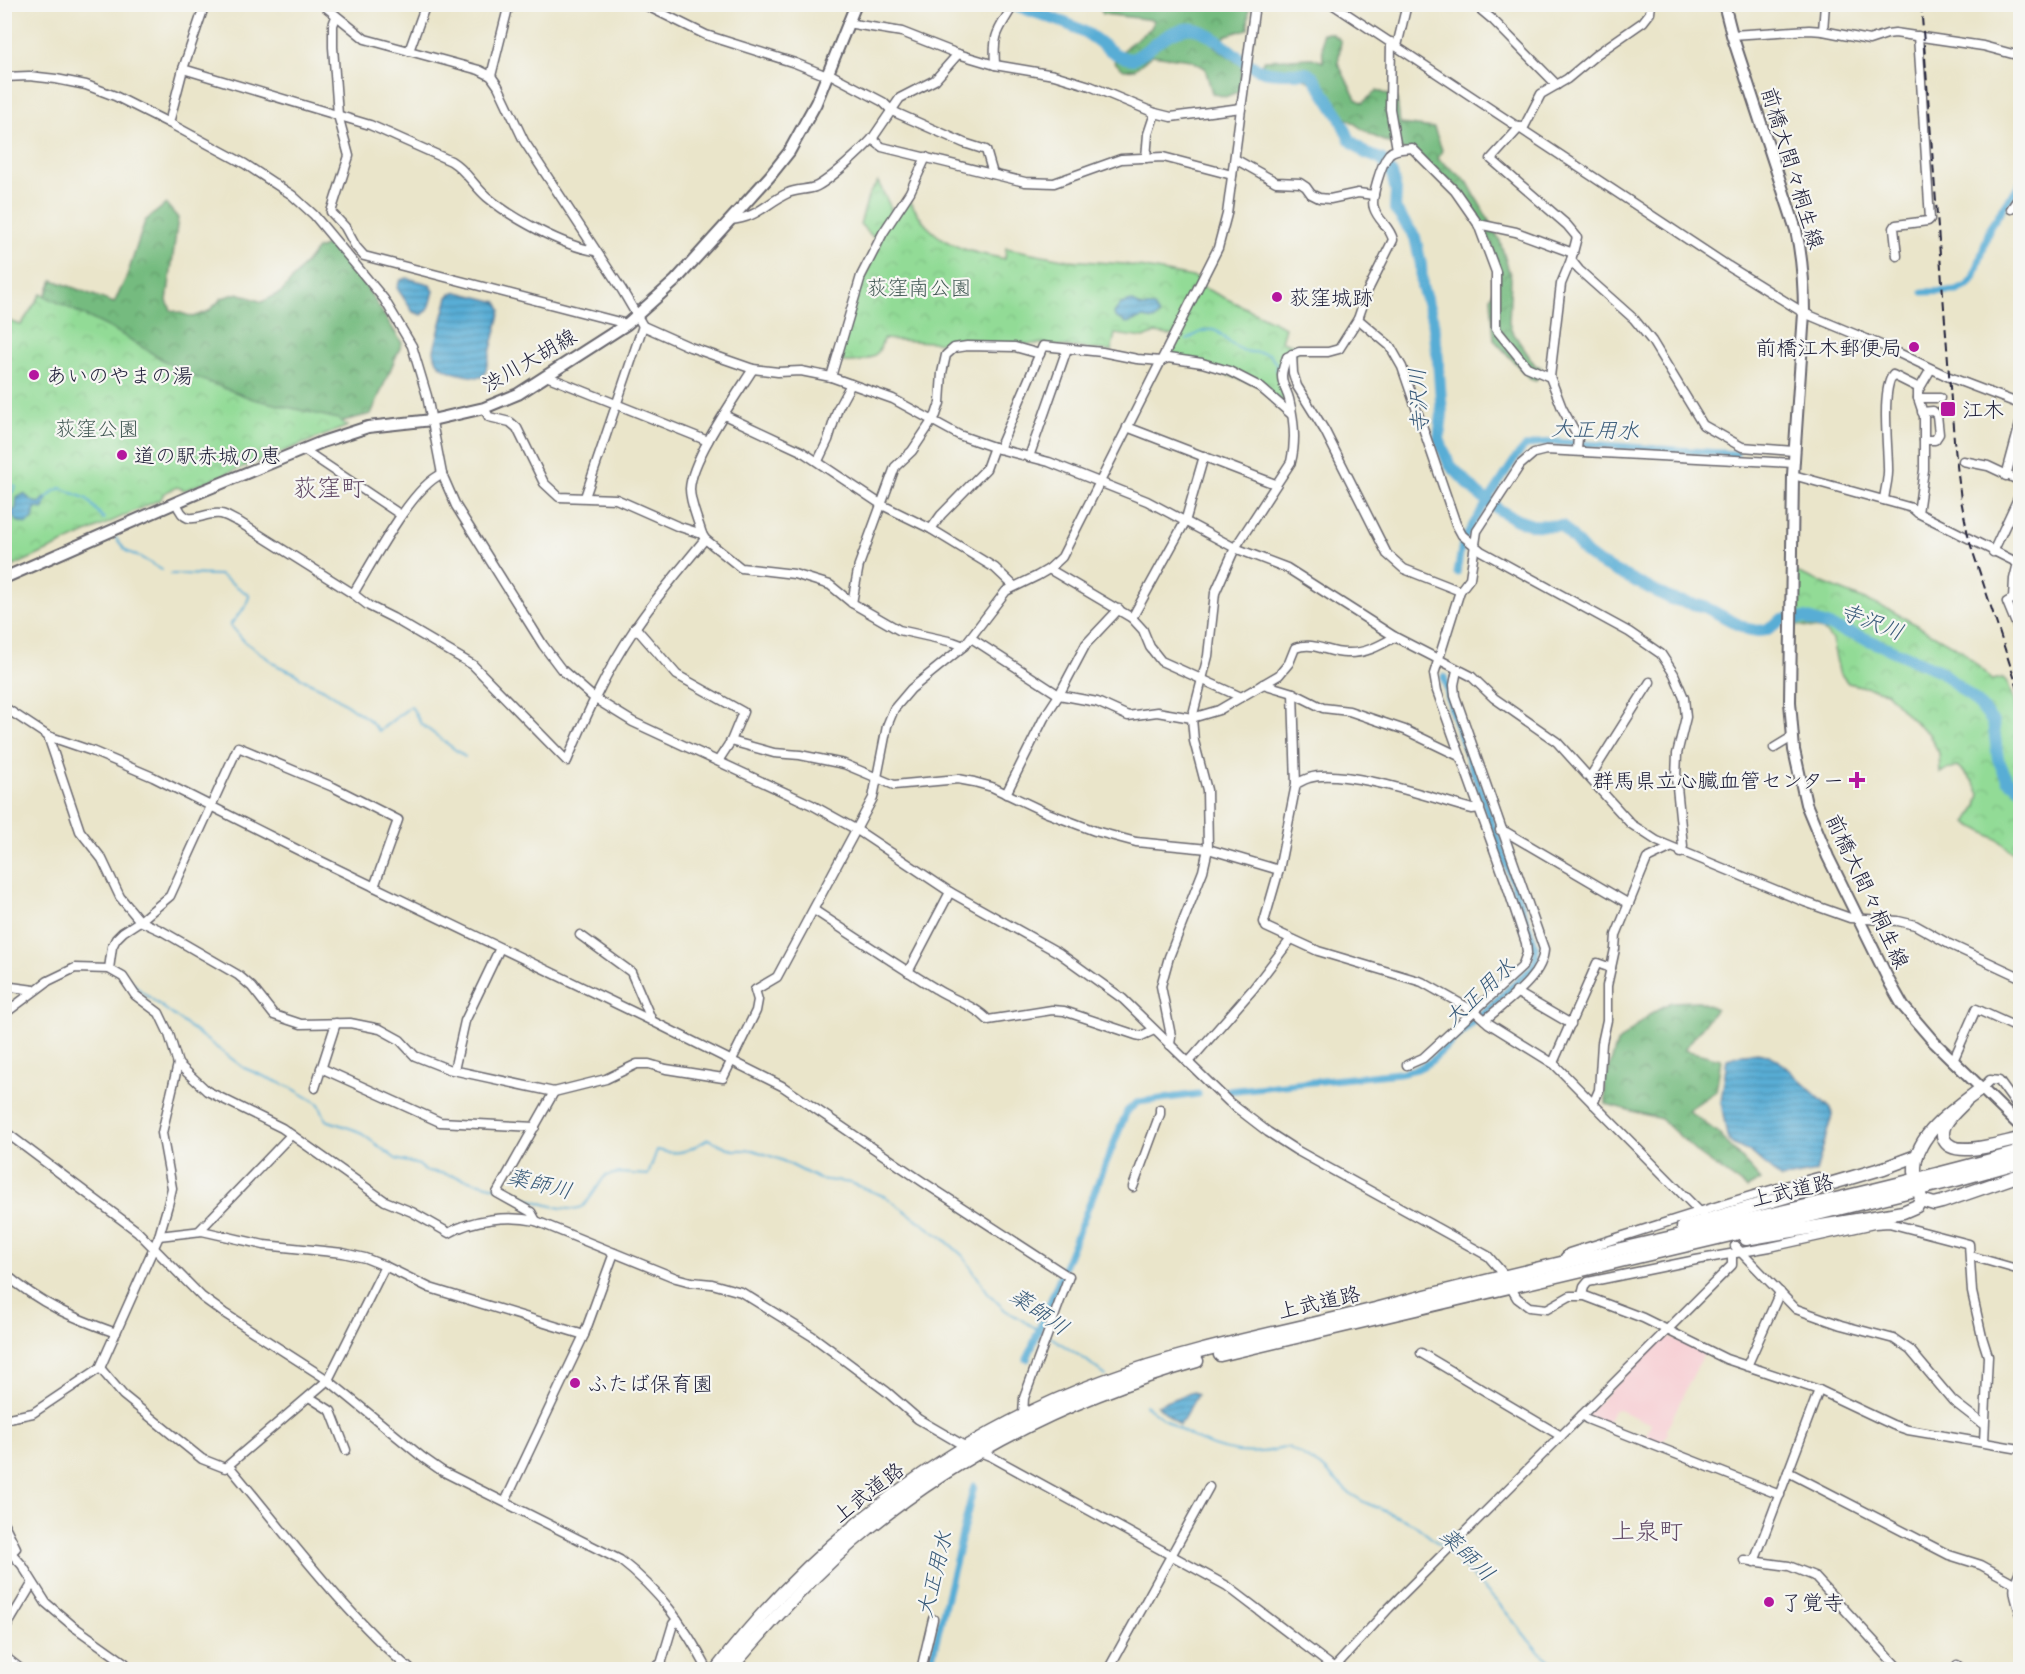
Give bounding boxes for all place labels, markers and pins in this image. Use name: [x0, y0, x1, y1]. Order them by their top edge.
place label: 荻窪城跡: [1289, 283, 1373, 312]
marker: 荻窪城跡: [1270, 290, 1284, 304]
place label: 前橋江木郵便局: [1755, 333, 1902, 362]
marker: 前橋江木郵便局: [1907, 340, 1921, 354]
place label: あいのやまの湯: [46, 361, 193, 390]
marker: あいのやまの湯: [27, 368, 41, 382]
place label: 江木: [1962, 395, 2004, 424]
marker: 江木: [1939, 400, 1957, 418]
place label: 道の駅赤城の恵: [134, 441, 281, 470]
marker: 道の駅赤城の恵: [115, 448, 129, 462]
place label: 群馬県立心臓血管センター: [1593, 766, 1844, 795]
marker: 群馬県立心臓血管センター: [1848, 771, 1866, 789]
place label: ふたば保育園: [587, 1369, 713, 1398]
marker: ふたば保育園: [568, 1376, 582, 1390]
place label: 了覚寺: [1781, 1588, 1844, 1617]
marker: 了覚寺: [1762, 1595, 1776, 1609]

